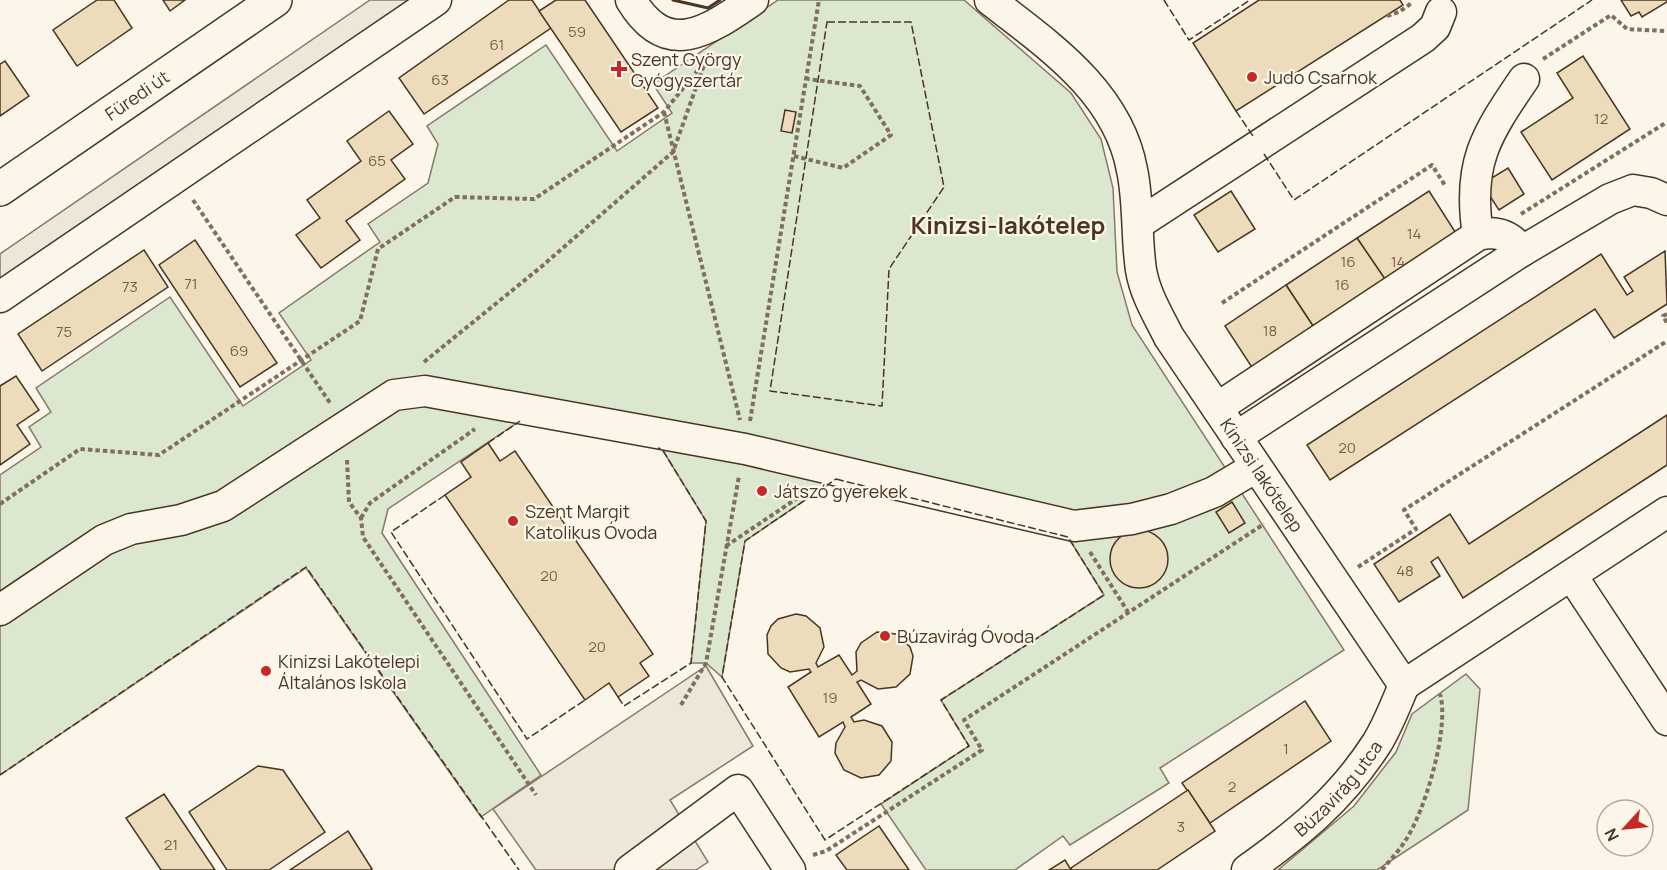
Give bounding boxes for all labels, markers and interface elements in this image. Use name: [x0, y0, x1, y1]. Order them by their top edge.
house number: 59: [568, 21, 586, 42]
house number: 61: [490, 34, 504, 55]
place label: Szent György Gyógyszertár: [631, 47, 743, 92]
marker: Szent György Gyógyszertár: [612, 62, 626, 76]
street label: Füredi út: [100, 64, 174, 126]
place label: Judo Csarnok: [1264, 65, 1378, 89]
house number: 63: [431, 69, 449, 90]
marker: Judo Csarnok: [1245, 70, 1259, 84]
house number: 12: [1594, 108, 1608, 129]
house number: 65: [368, 150, 386, 171]
district label: Kinizsi-lakótelep: [911, 208, 1105, 241]
house number: 14: [1407, 223, 1421, 244]
house number: 16: [1340, 251, 1356, 272]
house number: 14: [1391, 251, 1405, 272]
house number: 71: [184, 273, 198, 294]
house number: 16: [1334, 274, 1350, 295]
house number: 73: [122, 276, 138, 297]
house number: 18: [1263, 320, 1277, 341]
house number: 75: [56, 321, 72, 342]
house number: 69: [230, 340, 248, 361]
street label: Kinizsi lakótelep: [1215, 413, 1309, 537]
house number: 20: [1338, 437, 1356, 458]
place label: Játszó gyerekek: [774, 479, 908, 503]
marker: Játszó gyerekek: [755, 484, 769, 498]
place label: Szent Margit Katolikus Óvoda: [525, 499, 657, 544]
marker: Szent Margit Katolikus Óvoda: [506, 514, 520, 528]
house number: 48: [1396, 560, 1414, 581]
house number: 20: [540, 565, 558, 586]
place label: Búzavirág Óvoda: [897, 624, 1034, 648]
marker: Búzavirág Óvoda: [878, 629, 892, 643]
house number: 20: [588, 636, 606, 657]
place label: Kinizsi Lakótelepi Általános Iskola: [278, 649, 420, 694]
marker: Kinizsi Lakótelepi Általános Iskola: [259, 664, 273, 678]
house number: 19: [822, 687, 838, 708]
street label: Búzavirág utca: [1289, 736, 1387, 842]
house number: 1: [1283, 738, 1289, 759]
house number: 2: [1228, 776, 1236, 797]
north arrow: [1595, 798, 1655, 858]
house number: 3: [1177, 816, 1185, 837]
text: N: [1599, 825, 1624, 845]
house number: 21: [164, 834, 178, 855]

